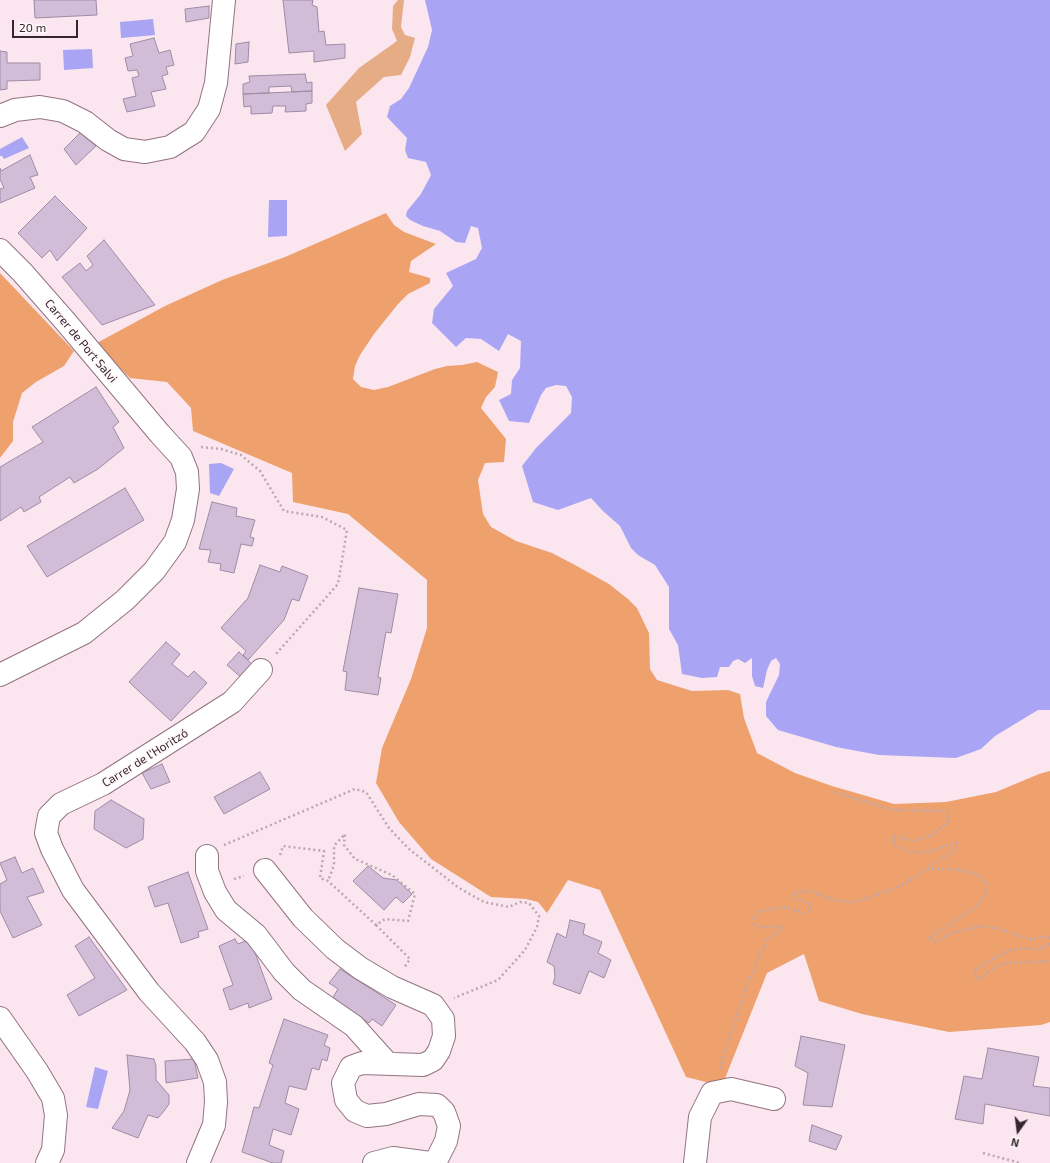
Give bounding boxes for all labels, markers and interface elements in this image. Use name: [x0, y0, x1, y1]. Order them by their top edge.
scale bar: [14, 12, 80, 38]
text: 20 m: [19, 20, 46, 34]
street label: Carrer de Port Salvi: [42, 296, 120, 386]
street label: Carrer de l'Horitzó: [99, 726, 191, 790]
north arrow: [998, 1111, 1038, 1151]
text: N: [1010, 1136, 1020, 1150]

